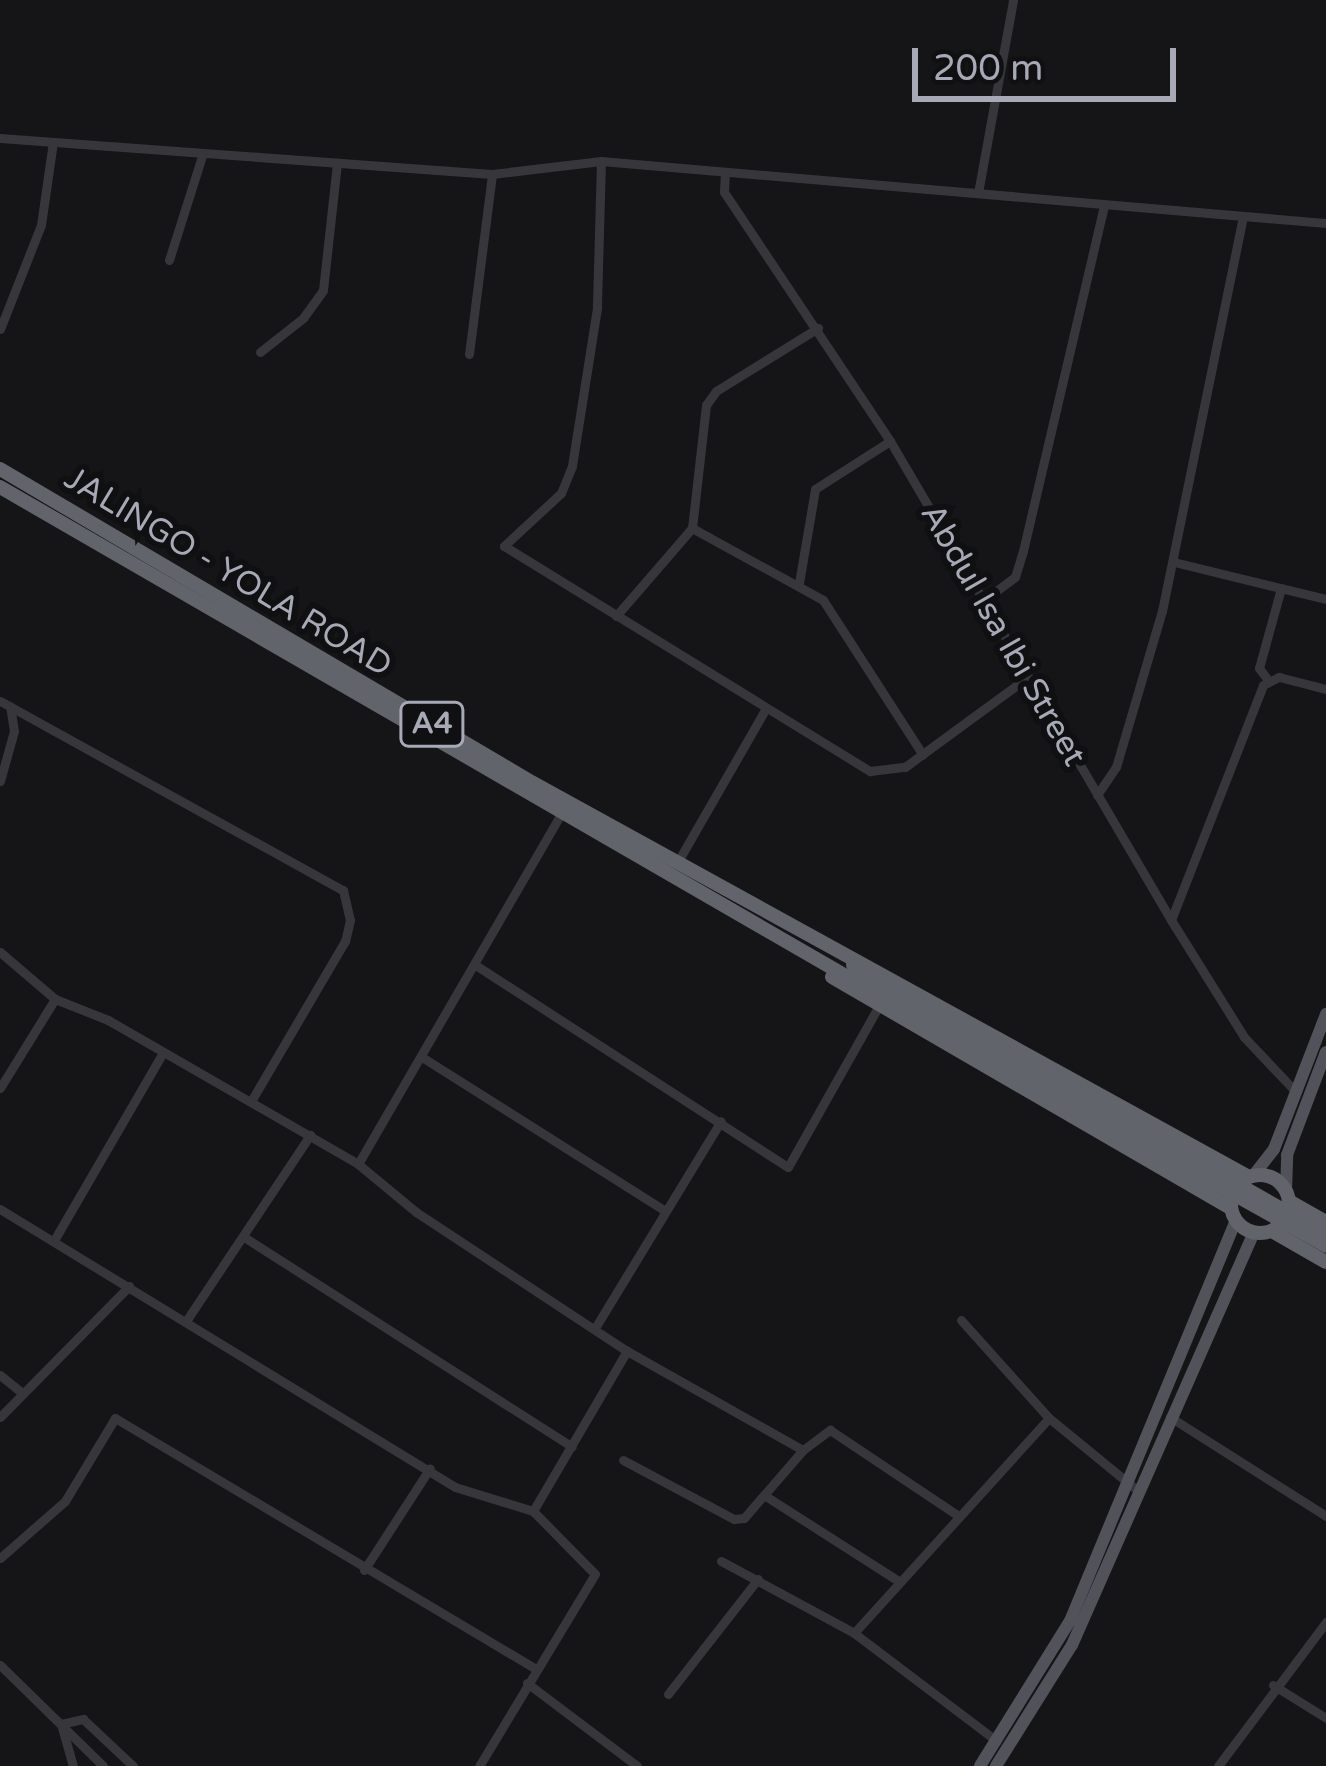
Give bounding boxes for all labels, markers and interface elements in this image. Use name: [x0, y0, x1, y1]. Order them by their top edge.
scale bar: [918, 24, 1182, 98]
text: 200 m: [933, 47, 1043, 90]
street label: JALINGO - YOLA ROAD: [57, 458, 399, 686]
street label: Abdul Isa Ibi Street: [912, 497, 1094, 773]
road number: A4: [399, 700, 465, 748]

